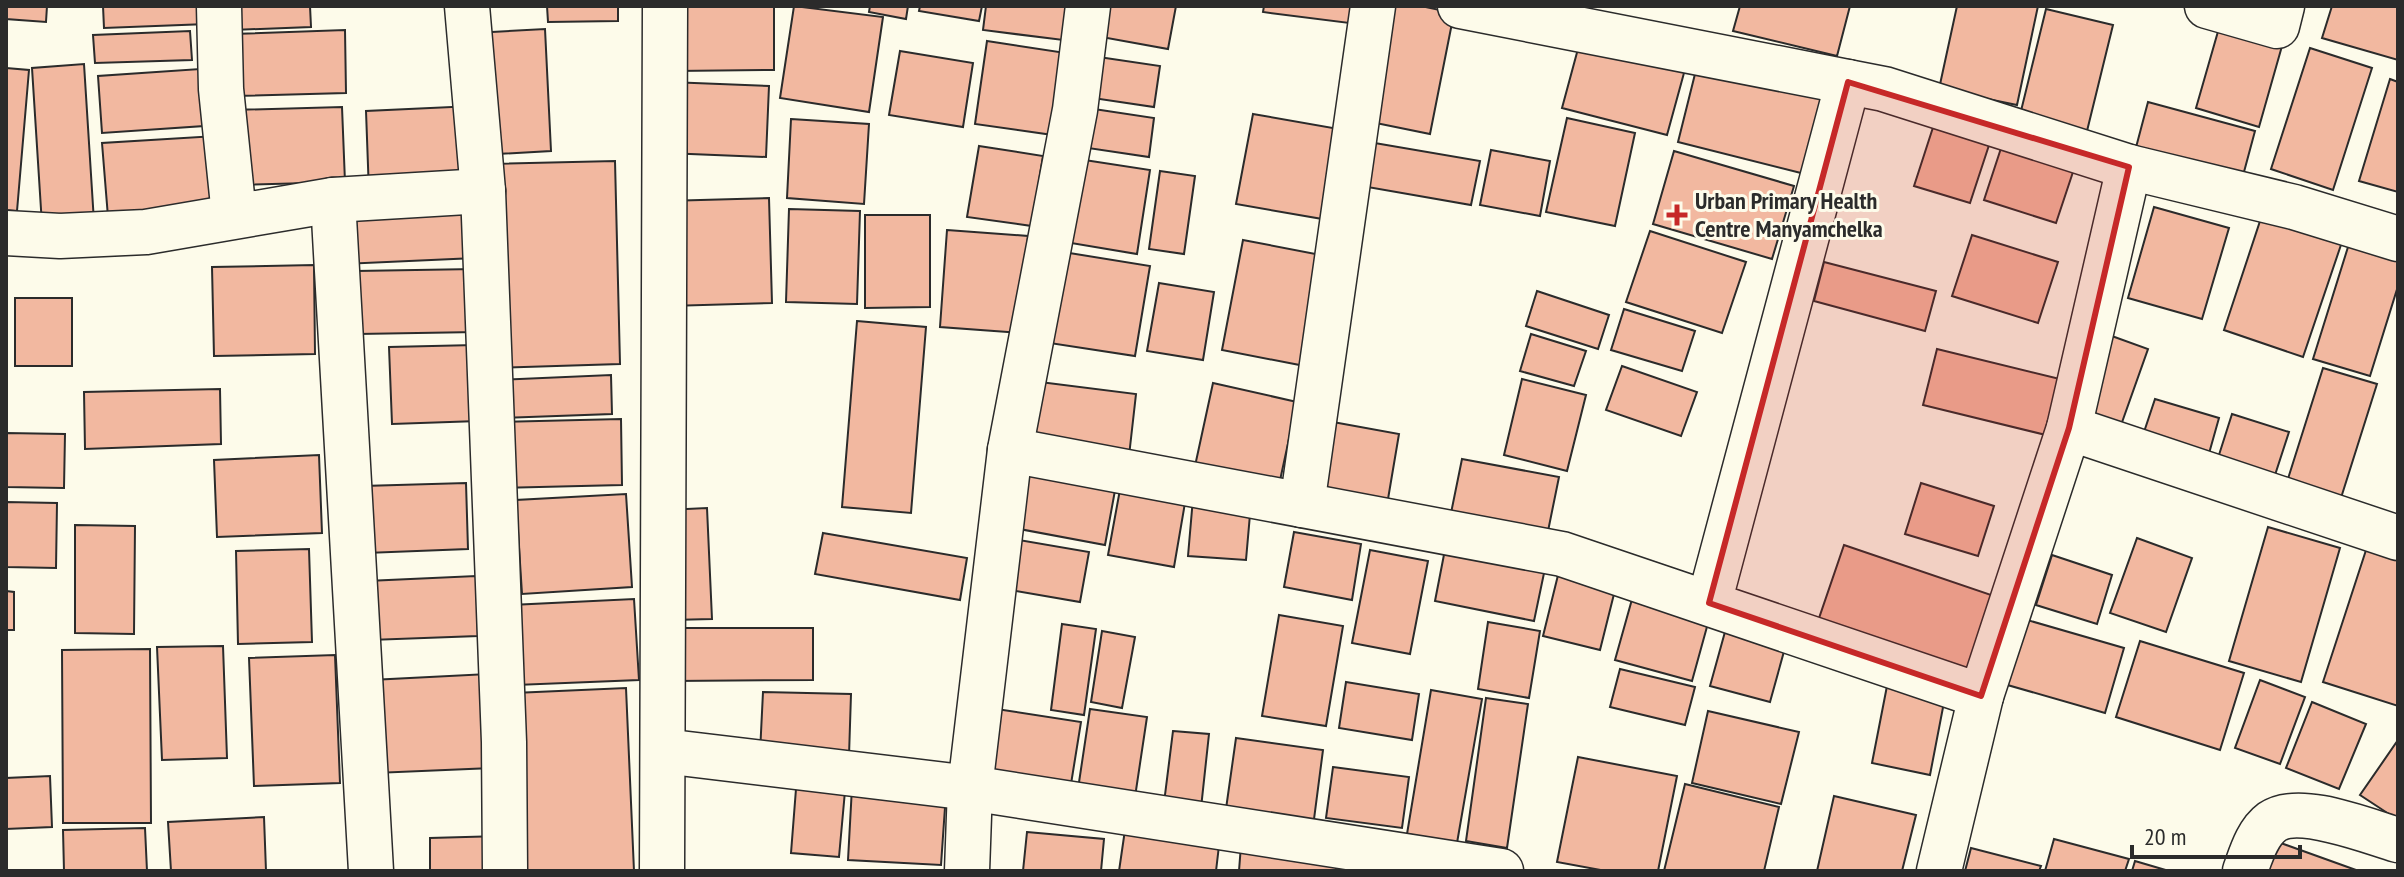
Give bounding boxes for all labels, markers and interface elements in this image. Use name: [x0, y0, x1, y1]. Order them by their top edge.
place label: Urban Primary Health Centre Manyamchelka: [1695, 185, 1883, 244]
marker: Urban Primary Health Centre Manyamchelka: [1666, 204, 1688, 226]
scale bar: [2132, 809, 2300, 859]
text: 20 m: [2144, 821, 2186, 852]

